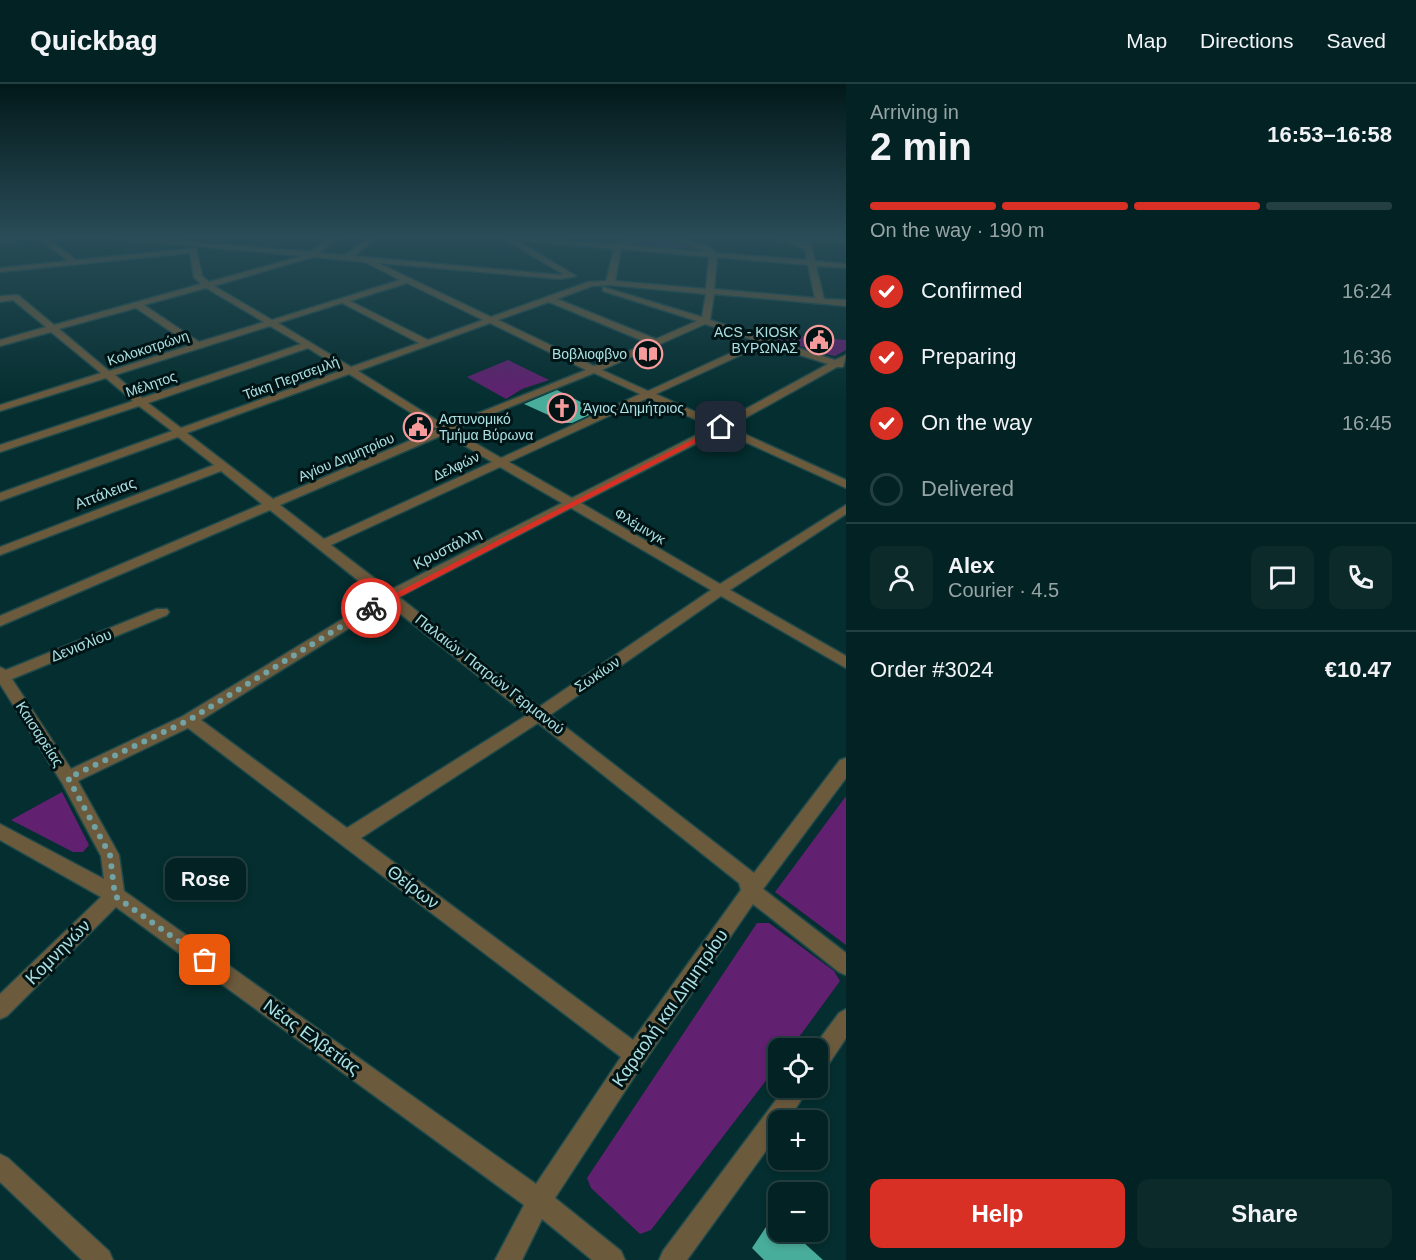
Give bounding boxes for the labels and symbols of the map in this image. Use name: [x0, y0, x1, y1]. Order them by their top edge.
place label: ACS - KIOSK ΒΥΡΩΝΑΣ: [714, 324, 799, 356]
public building icon: ACS - KIOSK ΒΥΡΩΝΑΣ: [803, 324, 835, 356]
street label: Κολοκοτρώνη: [105, 327, 191, 369]
library icon: Βοβλιοφβνο: [632, 338, 664, 370]
place label: Βοβλιοφβνο: [552, 346, 627, 362]
street label: Τάκη Περτσεμλή: [241, 353, 341, 403]
street label: Μέλητος: [124, 368, 179, 400]
church icon: Άγιος Δημήτριος: [546, 392, 578, 424]
place label: Άγιος Δημήτριος: [583, 400, 684, 416]
pin: [695, 401, 746, 452]
public building icon: Αστυνομικό Τμήμα Βύρωνα: [402, 411, 434, 443]
place label: Αστυνομικό Τμήμα Βύρωνα: [439, 411, 533, 443]
street label: Αγίου Δημητρίου: [296, 430, 396, 484]
street label: Δελφών: [430, 448, 482, 484]
street label: Αττάλειας: [72, 474, 138, 512]
street label: Φλέμινγκ: [612, 505, 669, 548]
street label: Κρυστάλλη: [410, 524, 484, 572]
courier: [341, 578, 401, 638]
street label: Παλαιών Πατρών Γερμανού: [412, 611, 568, 737]
street label: Δενισλίου: [48, 625, 114, 665]
street label: Σωκίων: [571, 653, 623, 695]
street label: Καισαρείας: [13, 698, 67, 770]
callout: Rose: [164, 858, 246, 900]
street label: Θείρων: [383, 861, 443, 913]
street label: Κομνηνών: [22, 916, 94, 988]
street label: Καραολή και Δημητρίου: [608, 926, 732, 1090]
pin: [179, 934, 230, 985]
street label: Νέας Ελβετίας: [260, 995, 365, 1079]

